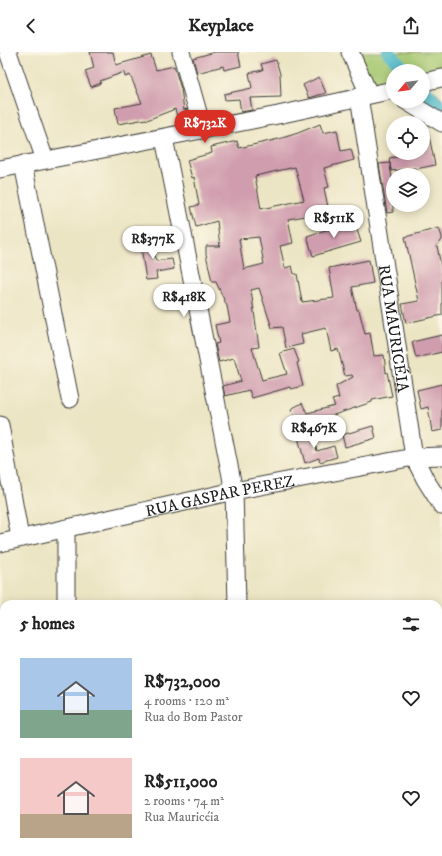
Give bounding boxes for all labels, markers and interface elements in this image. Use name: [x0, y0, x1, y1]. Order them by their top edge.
icon: back: [20, 15, 42, 37]
text: Keyplace: [188, 15, 254, 37]
icon: share: [400, 15, 422, 37]
north arrow: [386, 64, 430, 108]
map controls: [386, 64, 430, 212]
pin: R$732K: [172, 110, 238, 144]
text: R$732K: [184, 115, 226, 131]
button: locate: [386, 116, 430, 160]
button: layers: [386, 168, 430, 212]
pin: R$511K: [301, 205, 367, 239]
text: R$511K: [314, 210, 354, 226]
pin: R$377K: [120, 226, 186, 260]
text: R$377K: [131, 231, 175, 247]
street label: RUA MAURICÉIA: [374, 263, 413, 394]
pin: R$418K: [151, 284, 217, 318]
text: R$418K: [162, 289, 206, 305]
pin: R$467K: [281, 415, 347, 449]
text: R$467K: [291, 420, 337, 436]
street label: RUA GASPAR PEREZ: [144, 471, 296, 521]
text: 5 homes: [20, 613, 75, 635]
icon: filters: [400, 613, 422, 635]
text: R$732,000: [144, 671, 220, 693]
icon: home: [52, 674, 100, 722]
icon: heart: [400, 687, 422, 709]
text: 4 rooms · 120 m²: [144, 693, 229, 709]
text: Rua do Bom Pastor: [144, 709, 243, 725]
text: R$511,000: [144, 771, 218, 793]
icon: home: [52, 774, 100, 822]
icon: heart: [400, 787, 422, 809]
text: 2 rooms · 74 m²: [144, 793, 224, 809]
text: Rua Mauricéia: [144, 809, 219, 825]

